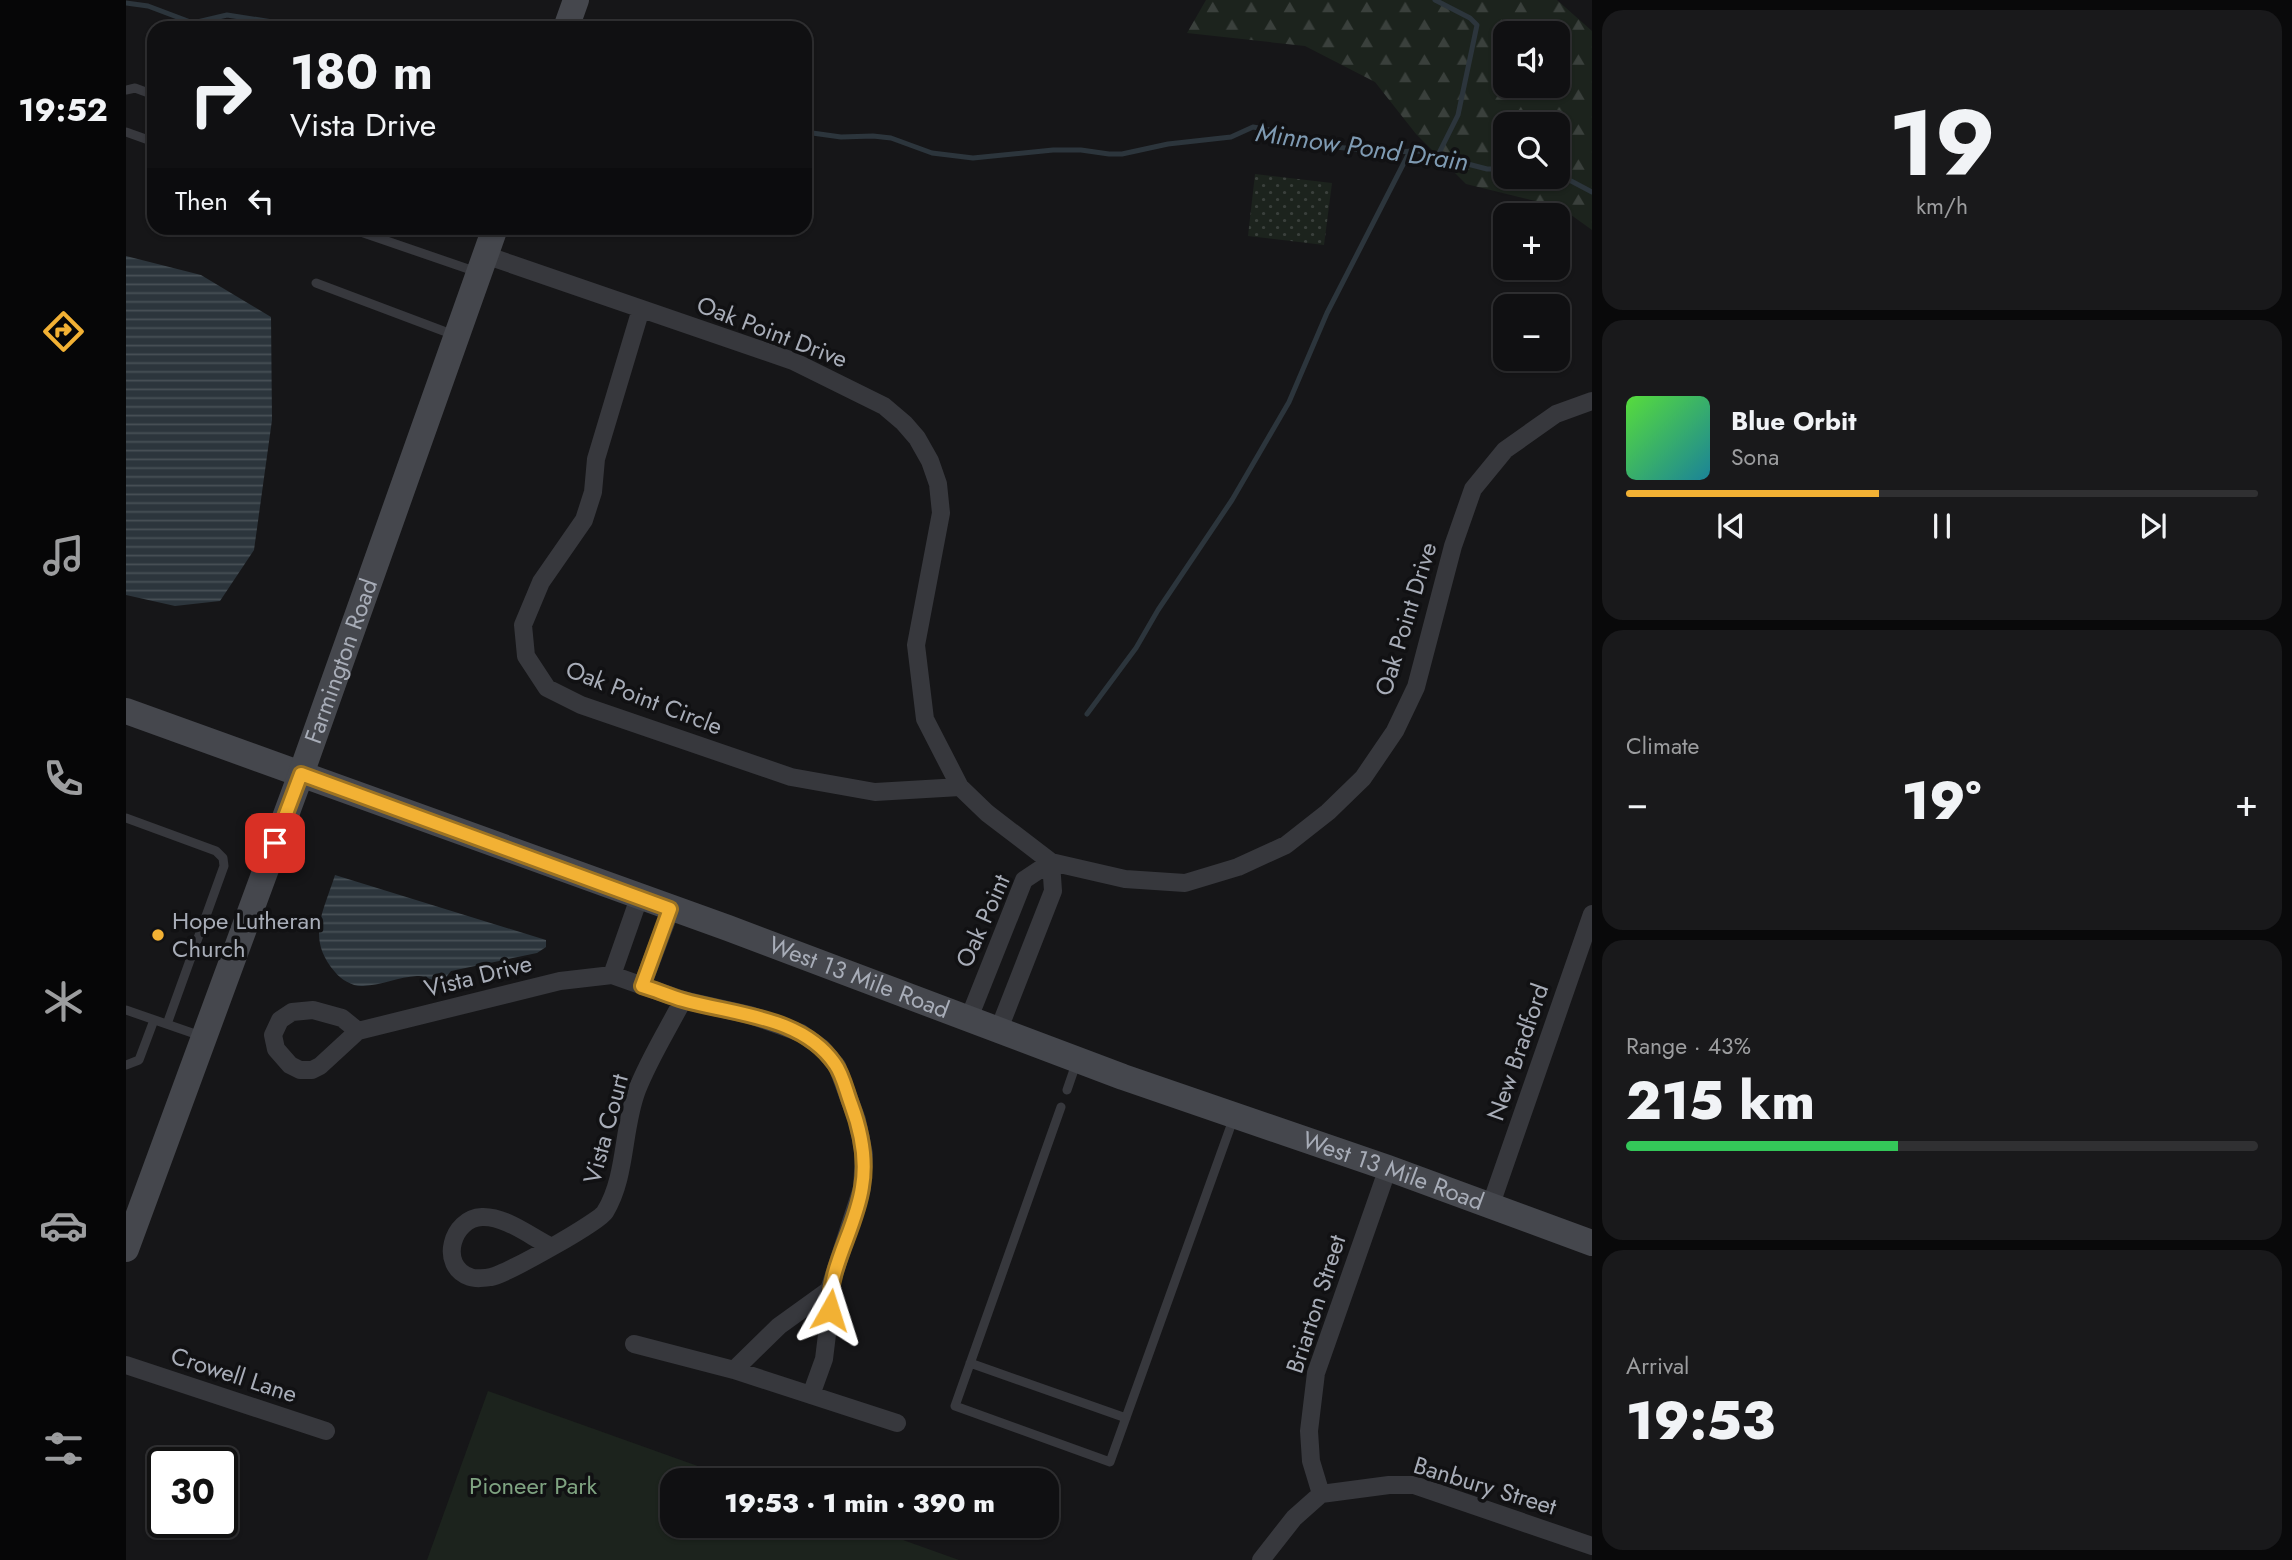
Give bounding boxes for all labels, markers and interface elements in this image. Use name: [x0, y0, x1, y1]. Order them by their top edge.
map controls: [1493, 21, 1570, 371]
button: sound: [1493, 21, 1570, 98]
text: 180 m: [290, 37, 433, 107]
icon: right: [175, 49, 266, 140]
text: 19: [1888, 78, 1996, 209]
text: 19:52: [18, 87, 108, 133]
text: Vista Drive: [290, 102, 436, 148]
button: search: [1493, 112, 1570, 189]
water label: Minnow Pond Drain: [1253, 113, 1471, 181]
text: Then: [175, 182, 228, 220]
icon: left: [242, 182, 280, 220]
text: km/h: [1916, 189, 1968, 223]
button: +: [1493, 203, 1570, 280]
street label: Oak Point Drive: [692, 287, 853, 376]
button: −: [1493, 294, 1570, 371]
icon: directions: [39, 307, 88, 356]
text: Blue Orbit: [1731, 402, 1856, 440]
text: Sona: [1731, 440, 1779, 474]
icon: previous: [1712, 507, 1750, 545]
icon: pause: [1923, 507, 1961, 545]
icon: next: [2134, 507, 2172, 545]
icon: music: [39, 531, 88, 580]
street label: Oak Point Drive: [1366, 538, 1445, 700]
street label: Farmington Road: [295, 574, 386, 748]
street label: Oak Point Circle: [561, 652, 728, 744]
text: Climate: [1626, 729, 1699, 763]
icon: phone: [39, 754, 88, 803]
text: 19°: [1902, 763, 1981, 839]
text: −: [1626, 775, 1648, 830]
text: +: [2235, 775, 2258, 830]
pin: [245, 813, 305, 873]
icon: arrive: [256, 824, 294, 862]
street label: Oak Point: [947, 869, 1019, 973]
place label: Hope Lutheran Church: [172, 903, 322, 966]
marker: Hope Lutheran Church: [150, 927, 166, 943]
street label: West 13 Mile Road: [764, 927, 955, 1027]
street label: Vista Drive: [420, 945, 535, 1006]
icon: climate: [39, 977, 88, 1026]
street label: New Bradford: [1478, 979, 1557, 1125]
text: Range · 43%: [1626, 1029, 1751, 1063]
text: 215 km: [1626, 1063, 1815, 1139]
street label: Vista Court: [574, 1070, 637, 1188]
street label: West 13 Mile Road: [1298, 1122, 1489, 1219]
icon: car: [39, 1201, 88, 1250]
street label: Briarton Street: [1277, 1230, 1354, 1378]
position arrow: [793, 1273, 867, 1347]
street label: Crowell Lane: [166, 1338, 302, 1411]
text: Arrival: [1626, 1349, 1689, 1383]
text: 19:53: [1626, 1383, 1775, 1459]
icon: filters: [39, 1424, 88, 1473]
speed limit sign: 30: [147, 1447, 238, 1538]
street label: Banbury Street: [1409, 1447, 1561, 1524]
park label: Pioneer Park: [469, 1468, 597, 1503]
text: 19:53 · 1 min · 390 m: [724, 1484, 995, 1522]

